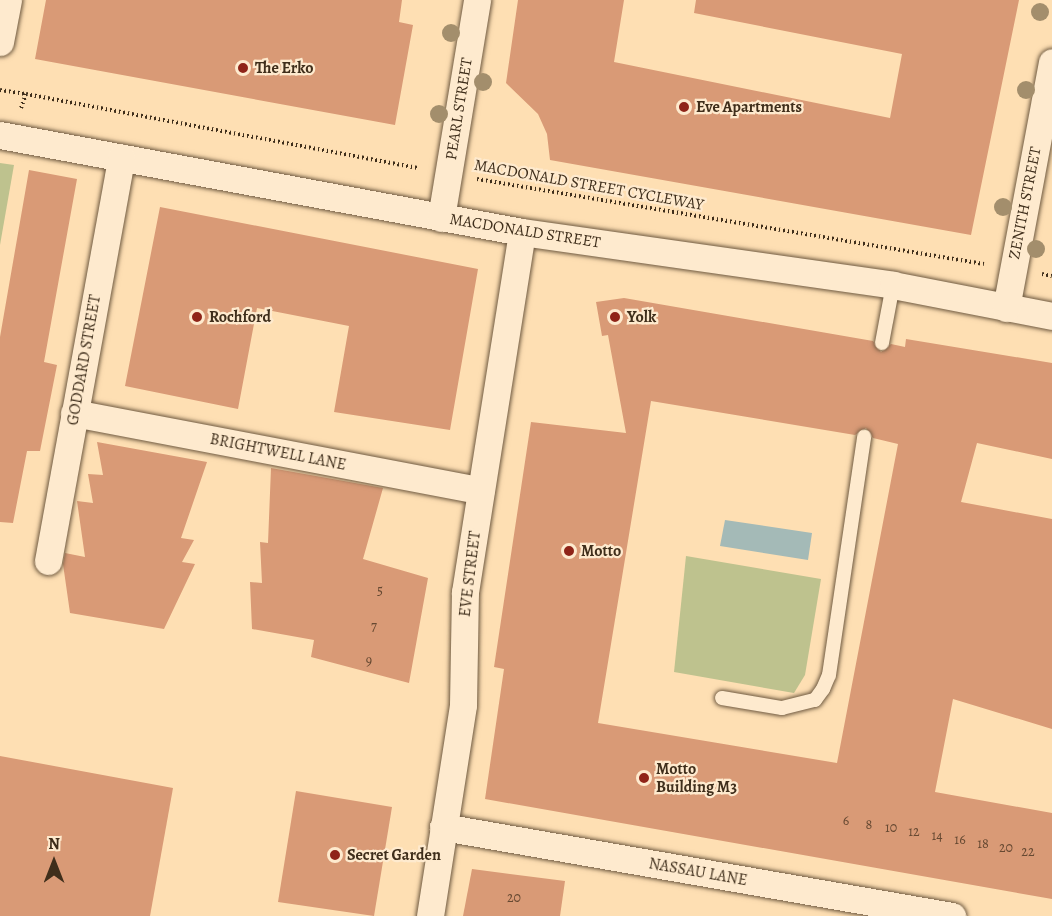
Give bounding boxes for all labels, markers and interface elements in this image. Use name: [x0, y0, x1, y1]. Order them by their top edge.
street label: PEARL STREET: [441, 56, 477, 162]
place label: The Erko: [255, 58, 313, 78]
marker: The Erko: [236, 61, 250, 75]
place label: Eve Apartments: [696, 97, 802, 117]
marker: Eve Apartments: [677, 100, 691, 114]
street label: ZENITH STREET: [1005, 145, 1045, 261]
street label: MACDONALD STREET CYCLEWAY: [473, 155, 705, 215]
street label: MACDONALD STREET: [448, 210, 602, 252]
street label: GODDARD STREET: [63, 293, 105, 427]
place label: Rochford: [209, 307, 271, 327]
place label: Yolk: [627, 307, 656, 327]
marker: Rochford: [190, 310, 204, 324]
marker: Yolk: [608, 310, 622, 324]
street label: BRIGHTWELL LANE: [208, 429, 348, 475]
street label: EVE STREET: [455, 530, 485, 618]
place label: Motto: [581, 541, 621, 561]
marker: Motto: [562, 544, 576, 558]
house number: 5: [377, 583, 383, 599]
house number: 7: [371, 619, 377, 635]
house number: 9: [366, 653, 372, 669]
place label: Motto Building M3: [656, 759, 737, 797]
marker: Motto Building M3: [637, 771, 651, 785]
house number: 6: [843, 813, 849, 829]
house number: 8: [866, 817, 872, 833]
house number: 10: [885, 820, 897, 836]
house number: 12: [908, 824, 920, 840]
house number: 14: [931, 828, 943, 844]
north arrow: [24, 832, 84, 892]
house number: 16: [954, 832, 966, 848]
text: N: [48, 833, 60, 855]
house number: 18: [977, 836, 989, 852]
house number: 20: [999, 840, 1013, 856]
house number: 22: [1021, 844, 1035, 860]
place label: Secret Garden: [347, 845, 441, 865]
marker: Secret Garden: [328, 848, 342, 862]
street label: NASSAU LANE: [647, 854, 749, 890]
house number: 20: [507, 890, 521, 906]

